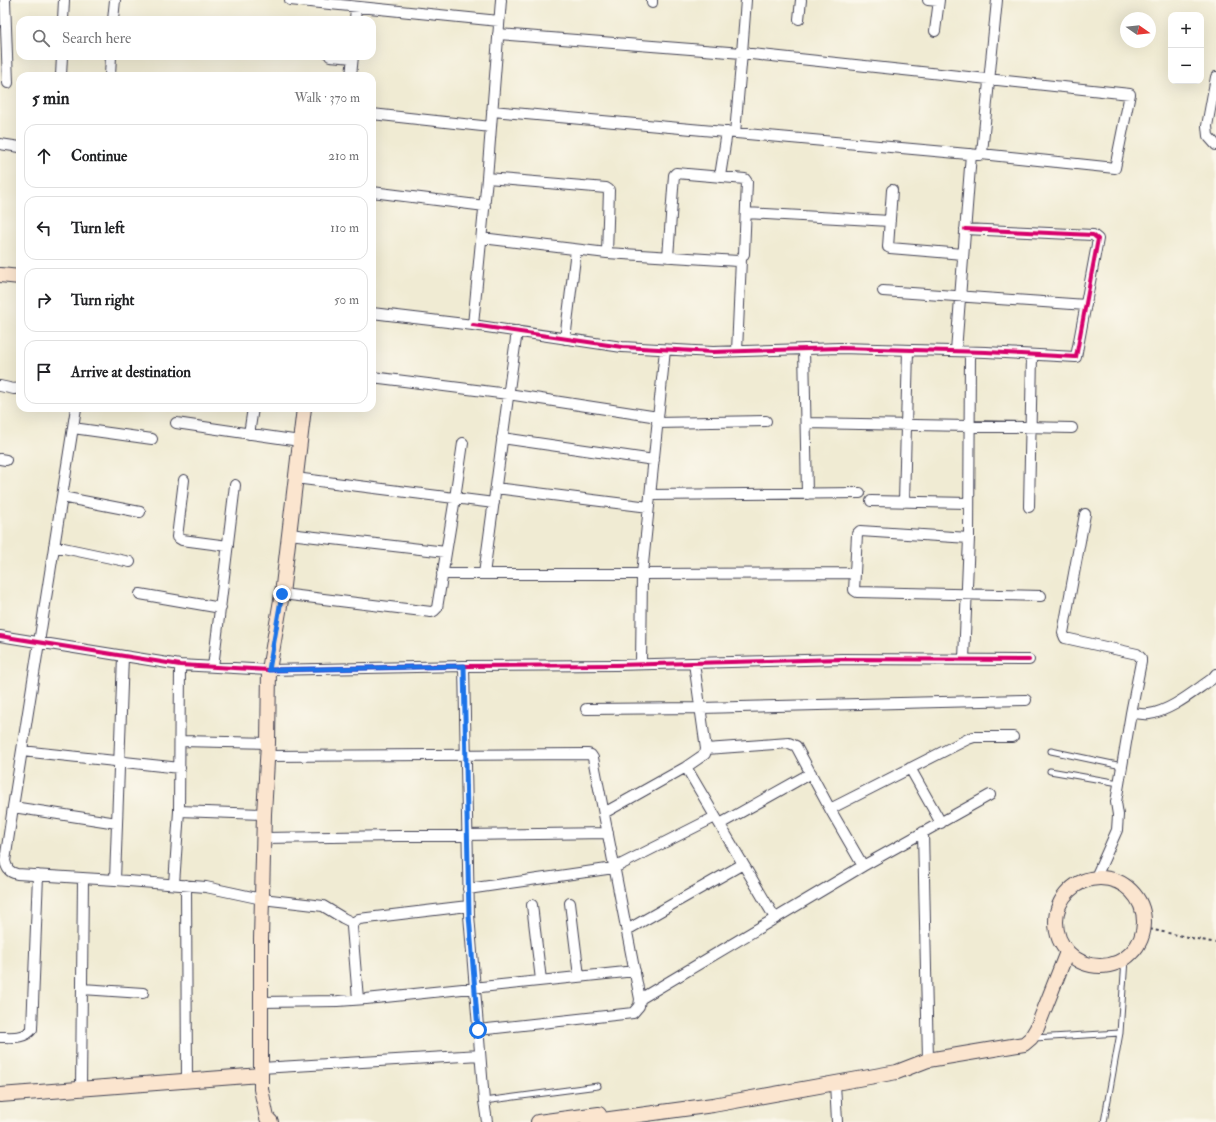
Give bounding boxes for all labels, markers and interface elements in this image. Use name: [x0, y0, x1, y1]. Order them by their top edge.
north arrow: [1120, 12, 1156, 48]
map controls: [1168, 12, 1204, 84]
button: +: [1168, 12, 1204, 48]
search box: [16, 16, 376, 60]
icon: search: [30, 27, 52, 49]
text: Search here: [62, 29, 131, 48]
button: −: [1168, 48, 1204, 84]
text: 5 min: [32, 88, 70, 109]
text: Walk · 370 m: [295, 90, 360, 106]
icon: ahead: [33, 145, 55, 167]
text: Continue: [71, 147, 127, 166]
text: 210 m: [328, 148, 359, 164]
icon: left: [33, 217, 55, 239]
text: Turn left: [71, 219, 125, 238]
text: 110 m: [330, 220, 359, 236]
icon: right: [33, 289, 55, 311]
text: Turn right: [71, 291, 134, 310]
text: 50 m: [334, 292, 359, 308]
icon: arrive: [33, 361, 55, 383]
text: Arrive at destination: [71, 363, 191, 382]
route end: [273, 585, 291, 603]
route start: [469, 1021, 487, 1039]

